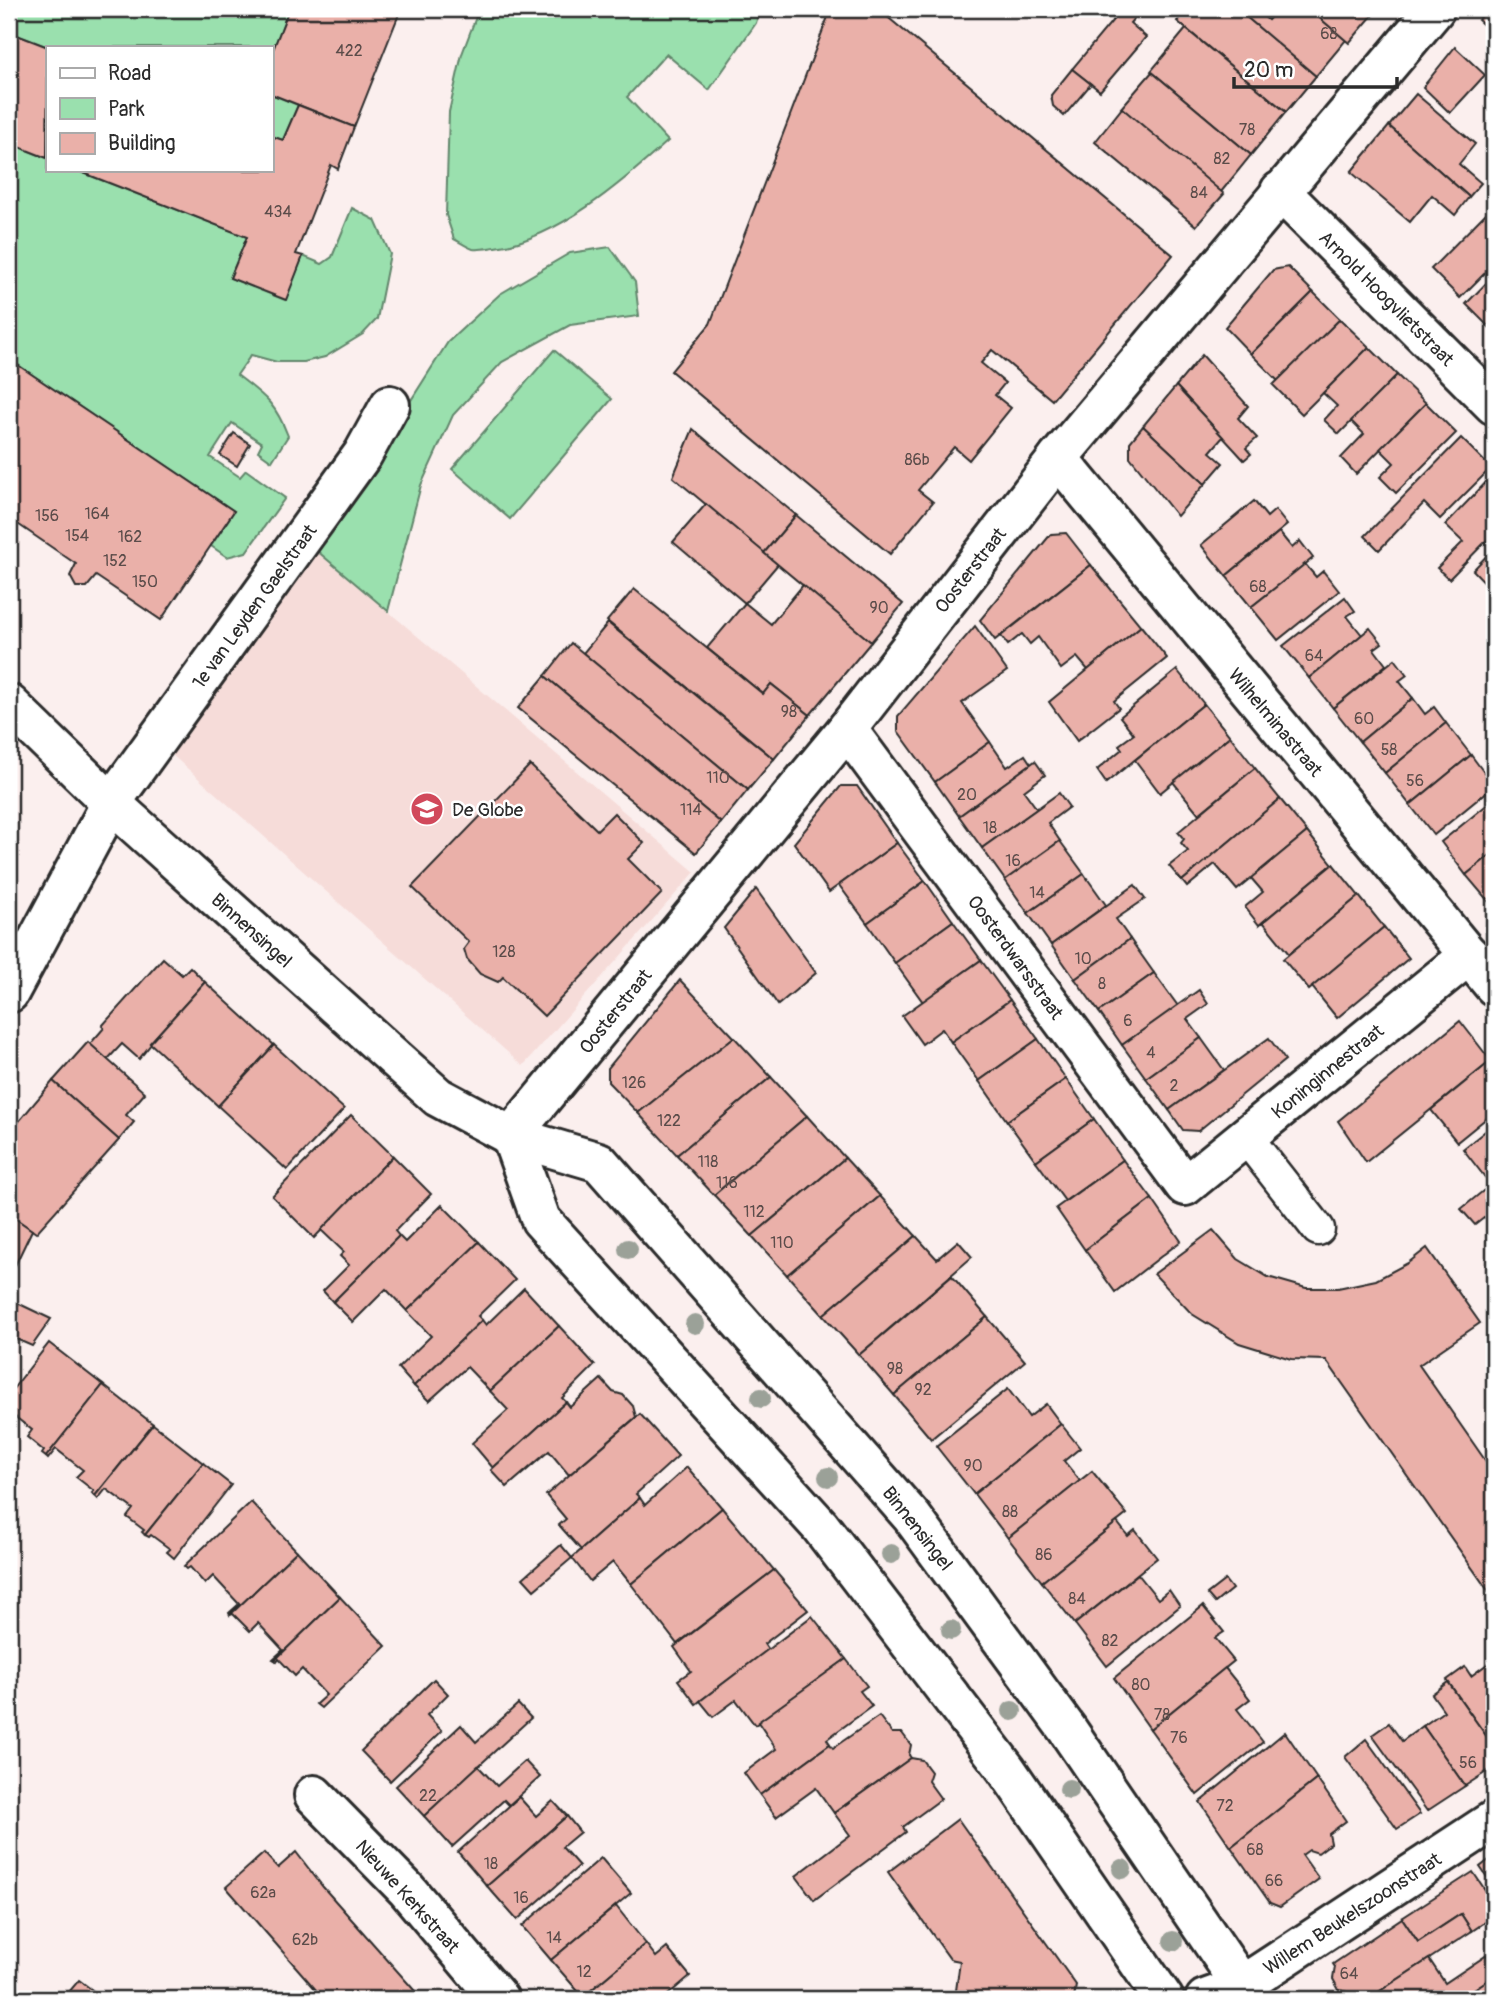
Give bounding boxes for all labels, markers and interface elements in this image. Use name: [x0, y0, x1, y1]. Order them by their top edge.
house number: 68: [1320, 24, 1338, 44]
house number: 422: [335, 41, 363, 61]
legend: [46, 46, 273, 172]
scale bar: [1234, 46, 1396, 90]
text: 20 m: [1244, 57, 1293, 84]
text: Road: [108, 60, 152, 87]
text: Park: [108, 96, 145, 123]
house number: 78: [1239, 120, 1255, 140]
text: Building: [108, 130, 175, 157]
house number: 82: [1213, 149, 1231, 169]
house number: 84: [1190, 183, 1208, 203]
house number: 434: [264, 202, 292, 222]
street label: Arnold Hoogvlietstraat: [1314, 226, 1459, 372]
house number: 86b: [904, 450, 930, 470]
house number: 164: [85, 504, 109, 524]
house number: 156: [35, 506, 59, 526]
street label: 1e van Leyden Gaelstraat: [187, 519, 323, 693]
street label: Oosterstraat: [930, 523, 1012, 618]
house number: 154: [65, 526, 89, 546]
house number: 162: [118, 527, 142, 547]
house number: 152: [103, 551, 127, 571]
house number: 150: [132, 572, 158, 592]
house number: 68: [1249, 577, 1267, 597]
house number: 90: [869, 598, 889, 618]
house number: 64: [1305, 646, 1323, 666]
street label: Wilhelminastraat: [1223, 663, 1328, 782]
house number: 98: [781, 702, 797, 722]
house number: 60: [1354, 709, 1374, 729]
house number: 58: [1381, 740, 1397, 760]
house number: 110: [706, 768, 730, 788]
house number: 56: [1406, 771, 1424, 791]
house number: 20: [957, 785, 977, 805]
school or university icon: De Globe: [408, 790, 446, 828]
place label: De Globe: [452, 798, 524, 822]
house number: 114: [680, 800, 702, 820]
house number: 18: [983, 818, 997, 838]
house number: 16: [1005, 851, 1021, 871]
house number: 14: [1029, 883, 1045, 903]
street label: Binnensingel: [206, 888, 297, 973]
street label: Oosterdwarsstraat: [962, 891, 1069, 1025]
house number: 128: [492, 942, 516, 962]
house number: 10: [1074, 949, 1092, 969]
street label: Oosterstraat: [574, 964, 657, 1059]
house number: 8: [1098, 974, 1106, 994]
house number: 6: [1123, 1011, 1133, 1031]
street label: Koninginnestraat: [1267, 1019, 1389, 1124]
house number: 4: [1146, 1043, 1156, 1063]
house number: 126: [622, 1073, 646, 1093]
house number: 2: [1170, 1076, 1179, 1096]
house number: 122: [657, 1111, 681, 1131]
house number: 118: [698, 1152, 718, 1172]
house number: 116: [716, 1173, 738, 1193]
house number: 112: [743, 1202, 765, 1222]
house number: 110: [770, 1233, 794, 1253]
house number: 98: [887, 1359, 903, 1379]
house number: 92: [914, 1380, 932, 1400]
house number: 90: [963, 1456, 983, 1476]
street label: Binnensingel: [877, 1482, 958, 1576]
house number: 88: [1002, 1502, 1018, 1522]
house number: 86: [1035, 1545, 1053, 1565]
house number: 84: [1068, 1589, 1086, 1609]
house number: 82: [1101, 1631, 1119, 1651]
house number: 80: [1132, 1675, 1151, 1695]
house number: 78: [1154, 1705, 1170, 1725]
house number: 76: [1170, 1728, 1188, 1748]
house number: 56: [1459, 1753, 1477, 1773]
house number: 22: [419, 1786, 437, 1806]
house number: 72: [1216, 1796, 1234, 1816]
street label: Nieuwe Kerkstraat: [350, 1835, 465, 1959]
house number: 68: [1246, 1840, 1264, 1860]
street label: Willem Beukelszoonstraat: [1259, 1847, 1446, 1980]
house number: 18: [484, 1854, 498, 1874]
house number: 66: [1265, 1871, 1283, 1891]
house number: 62a: [250, 1883, 276, 1903]
house number: 16: [513, 1888, 529, 1908]
house number: 14: [546, 1928, 562, 1948]
house number: 62b: [292, 1930, 318, 1950]
house number: 12: [576, 1962, 592, 1982]
house number: 64: [1340, 1964, 1358, 1984]

